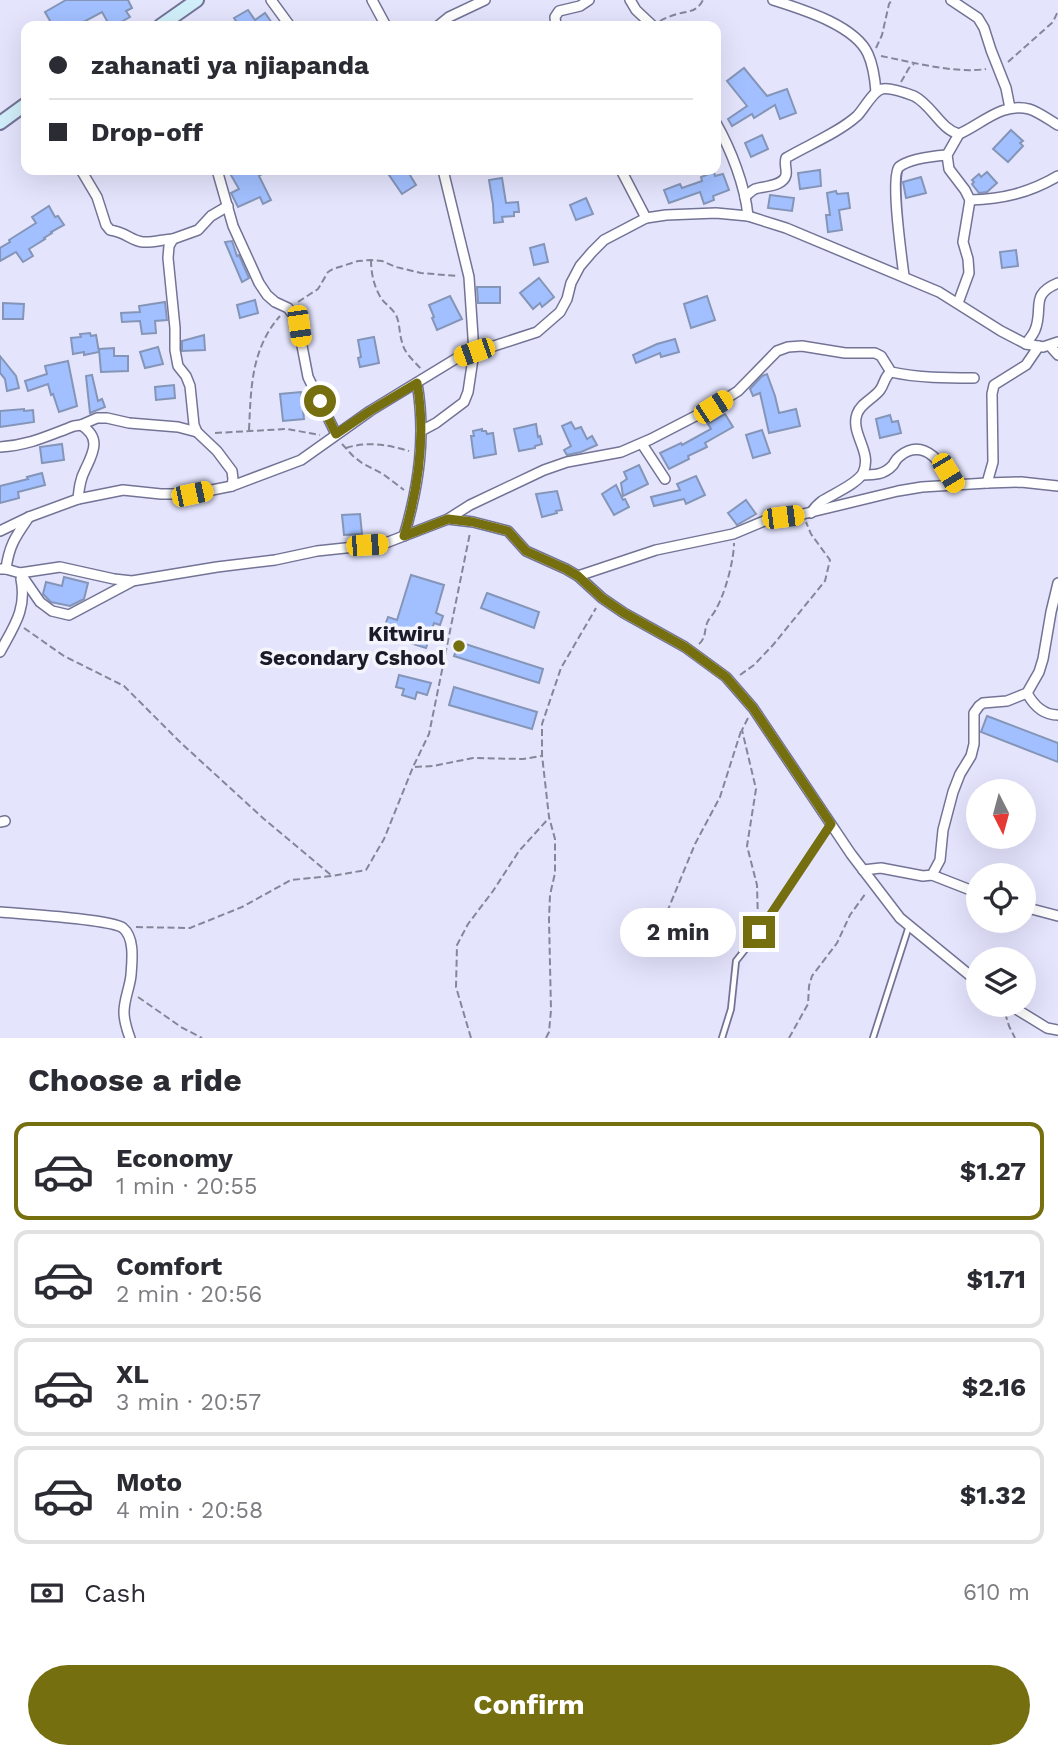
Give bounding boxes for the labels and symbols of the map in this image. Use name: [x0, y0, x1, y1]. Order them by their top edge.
car: [286, 304, 313, 348]
car: [451, 335, 498, 369]
route start: [304, 385, 336, 417]
car: [690, 387, 737, 427]
car: [929, 450, 968, 496]
car: [170, 479, 215, 509]
car: [761, 504, 806, 530]
car: [346, 533, 389, 557]
place label: Kitwiru Secondary Cshool: [260, 621, 445, 670]
marker: Kitwiru Secondary Cshool: [451, 638, 467, 654]
north arrow: [966, 779, 1036, 849]
callout: 2 min: [619, 908, 734, 956]
route end: [743, 916, 775, 948]

